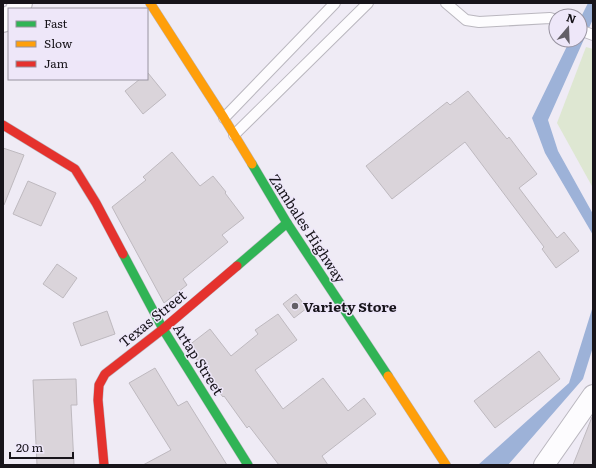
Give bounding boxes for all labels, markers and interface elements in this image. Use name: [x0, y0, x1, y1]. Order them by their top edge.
legend: [8, 8, 148, 80]
north arrow: [548, 8, 588, 48]
text: N: [565, 9, 579, 27]
text: Fast: [44, 14, 68, 32]
text: Slow: [44, 34, 73, 52]
text: Jam: [44, 54, 69, 72]
street label: Zambales Highway: [265, 170, 351, 287]
street label: Texas Street: [114, 284, 190, 351]
place label: Variety Store: [303, 296, 397, 316]
marker: Variety Store: [290, 301, 300, 311]
street label: Artap Street: [169, 319, 229, 399]
scale bar: [10, 434, 73, 460]
text: 20 m: [16, 438, 43, 456]

